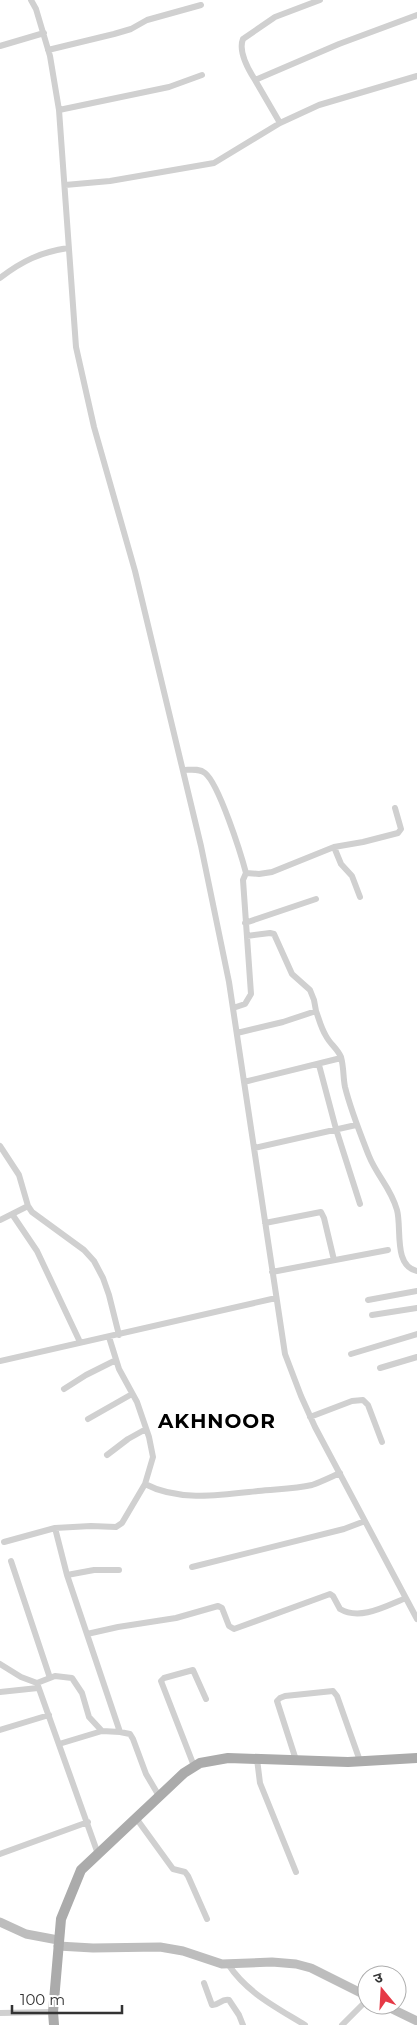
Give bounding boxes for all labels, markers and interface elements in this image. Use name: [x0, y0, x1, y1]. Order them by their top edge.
district label: AKHNOOR: [157, 1409, 276, 1433]
north arrow: [357, 1965, 407, 2015]
text: उ: [371, 1968, 385, 1987]
scale bar: [12, 1982, 122, 2014]
text: 100 m: [20, 1990, 65, 2009]

